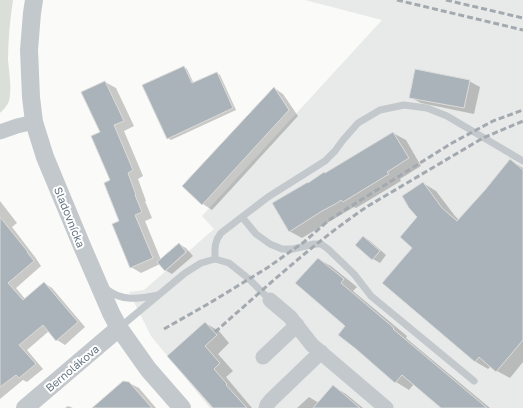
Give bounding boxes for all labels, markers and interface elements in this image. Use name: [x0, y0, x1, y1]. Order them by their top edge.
street label: Sladovnícka: [52, 185, 88, 249]
street label: Bernolákova: [43, 342, 101, 394]

